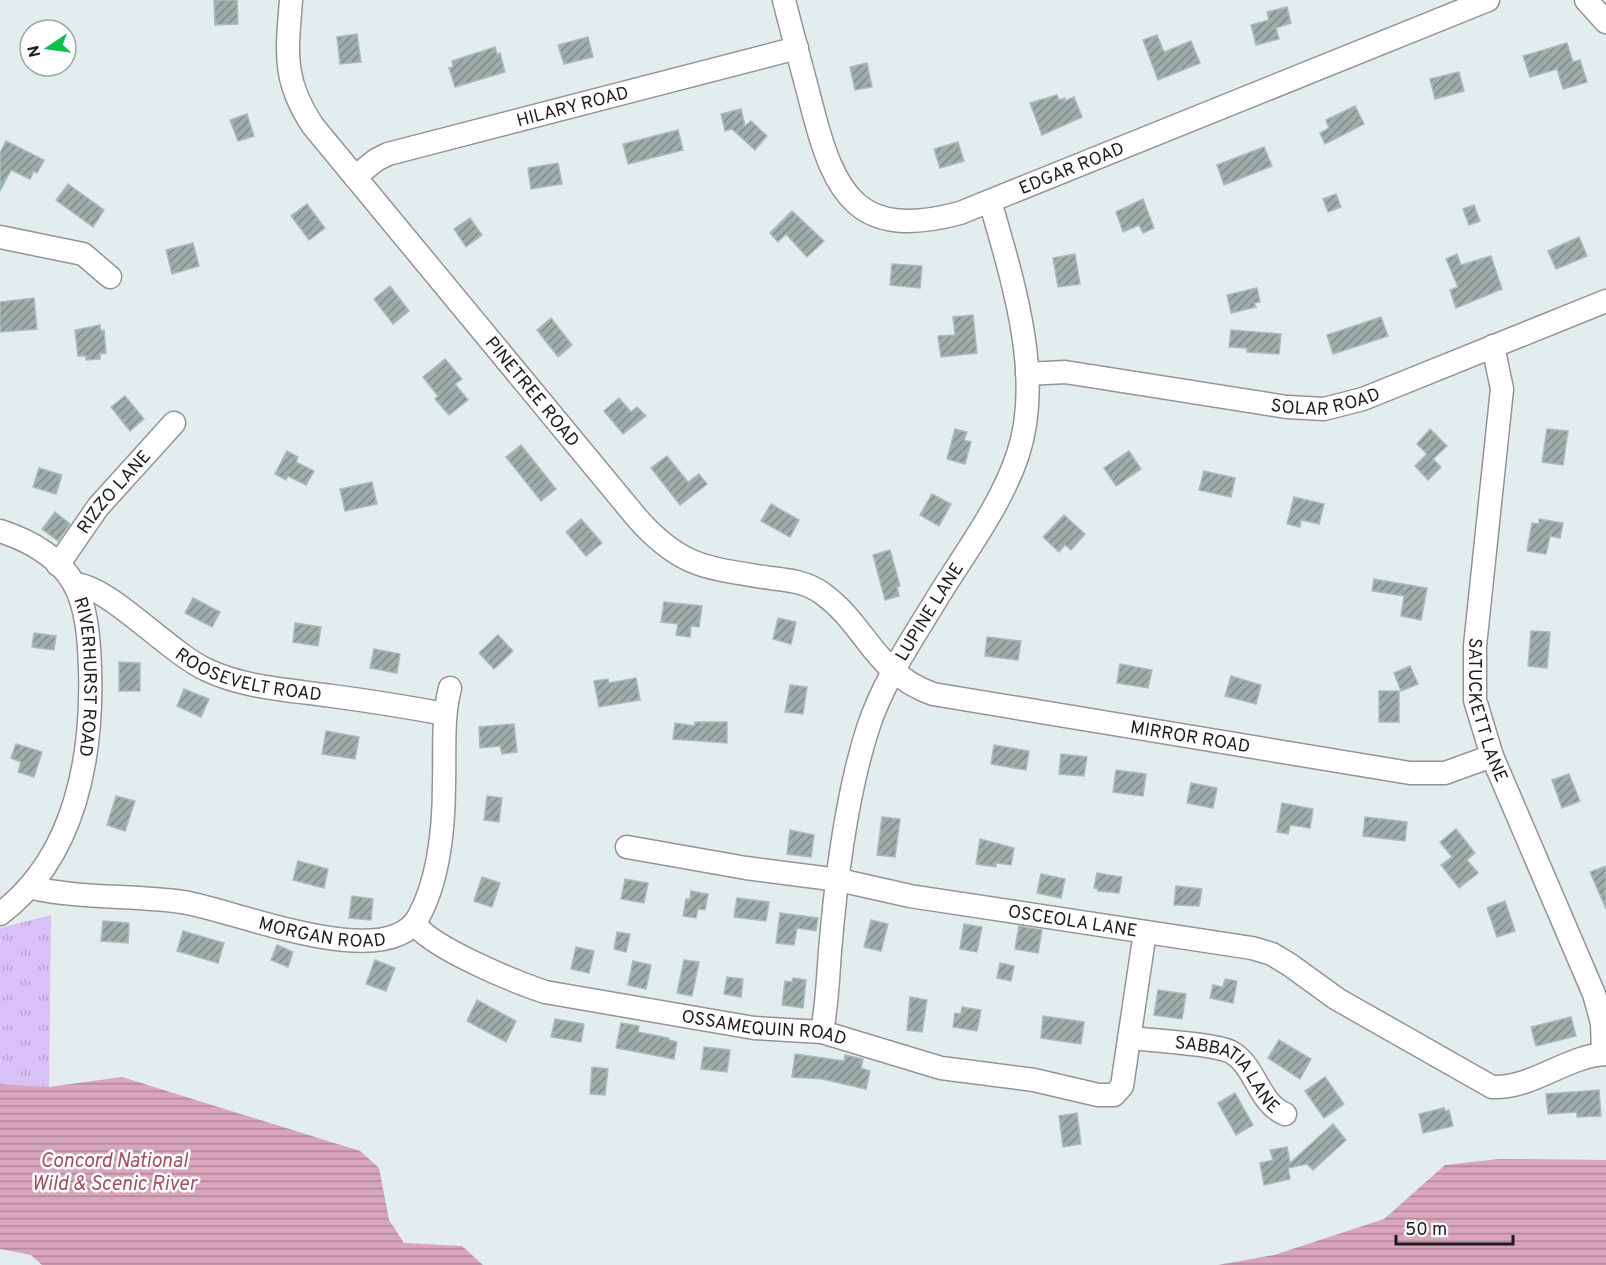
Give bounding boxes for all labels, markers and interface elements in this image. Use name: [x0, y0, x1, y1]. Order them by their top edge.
north arrow: [18, 18, 78, 78]
text: N: [24, 43, 46, 59]
street label: HILARY ROAD: [514, 82, 631, 133]
street label: EDGAR ROAD: [1016, 138, 1128, 201]
street label: PINETREE ROAD: [479, 333, 584, 452]
street label: SOLAR ROAD: [1269, 383, 1384, 422]
street label: RIZZO LANE: [73, 446, 157, 539]
street label: LUPINE LANE: [891, 559, 970, 666]
street label: RIVERHURST ROAD: [68, 594, 100, 758]
street label: SATUCKETT LANE: [1462, 636, 1512, 786]
street label: ROOSEVELT ROAD: [170, 643, 323, 707]
street label: MIRROR ROAD: [1128, 717, 1252, 759]
street label: OSCEOLA LANE: [1006, 901, 1139, 943]
street label: MORGAN ROAD: [256, 913, 388, 954]
street label: OSSAMEQUIN ROAD: [679, 1006, 849, 1052]
street label: SABBATIA LANE: [1173, 1032, 1284, 1119]
water label: Concord National Wild & Scenic River: [31, 1149, 198, 1198]
scale bar: [1396, 1208, 1513, 1246]
text: 50 m: [1405, 1219, 1447, 1242]

